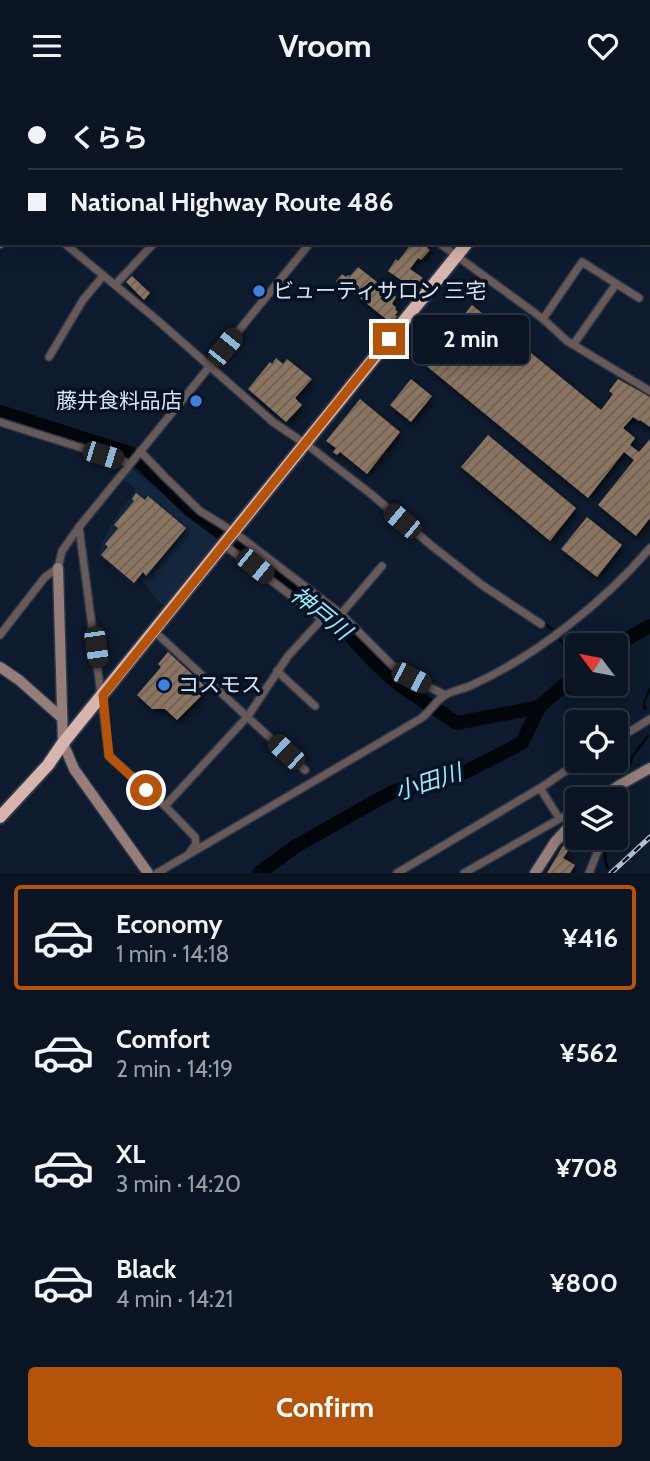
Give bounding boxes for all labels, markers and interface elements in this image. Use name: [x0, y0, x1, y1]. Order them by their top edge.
text: Vroom: [278, 26, 372, 65]
icon: menu: [28, 27, 66, 65]
icon: heart: [584, 27, 622, 65]
text: くらら: [70, 122, 148, 154]
text: National Highway Route 486: [70, 186, 394, 218]
place label: ビューティサロン 三宅: [273, 278, 486, 303]
marker: ビューティサロン 三宅: [251, 283, 267, 299]
callout: 2 min: [414, 315, 529, 363]
route end: [373, 323, 405, 355]
car: [204, 324, 247, 370]
text: 2 min: [443, 325, 499, 353]
place label: 藤井食料品店: [56, 388, 182, 413]
marker: 藤井食料品店: [188, 393, 204, 409]
car: [80, 439, 127, 471]
car: [380, 499, 425, 543]
car: [233, 545, 278, 587]
water label: 神戸川: [285, 580, 359, 647]
car: [83, 625, 110, 669]
north arrow: [565, 633, 628, 697]
map controls: [565, 633, 628, 850]
car: [388, 659, 435, 697]
place label: コスモス: [178, 672, 262, 697]
marker: コスモス: [156, 677, 172, 693]
button: locate: [565, 710, 628, 773]
car: [264, 730, 309, 774]
water label: 小田川: [391, 757, 468, 806]
route start: [130, 774, 162, 806]
button: layers: [565, 787, 628, 850]
icon: car: [32, 906, 95, 969]
text: Economy: [116, 908, 222, 940]
text: ¥416: [562, 922, 618, 954]
text: 1 min · 14:18: [116, 940, 229, 968]
icon: car: [32, 1021, 95, 1084]
text: Comfort: [116, 1023, 210, 1055]
text: ¥562: [560, 1037, 618, 1069]
text: 2 min · 14:19: [116, 1055, 233, 1083]
icon: car: [32, 1136, 95, 1199]
text: XL: [116, 1138, 145, 1170]
text: ¥708: [555, 1152, 618, 1184]
text: 3 min · 14:20: [116, 1170, 241, 1198]
icon: car: [32, 1251, 95, 1314]
text: Black: [116, 1253, 176, 1285]
text: ¥800: [550, 1267, 618, 1299]
text: 4 min · 14:21: [116, 1285, 233, 1313]
button: Confirm: [28, 1367, 622, 1447]

